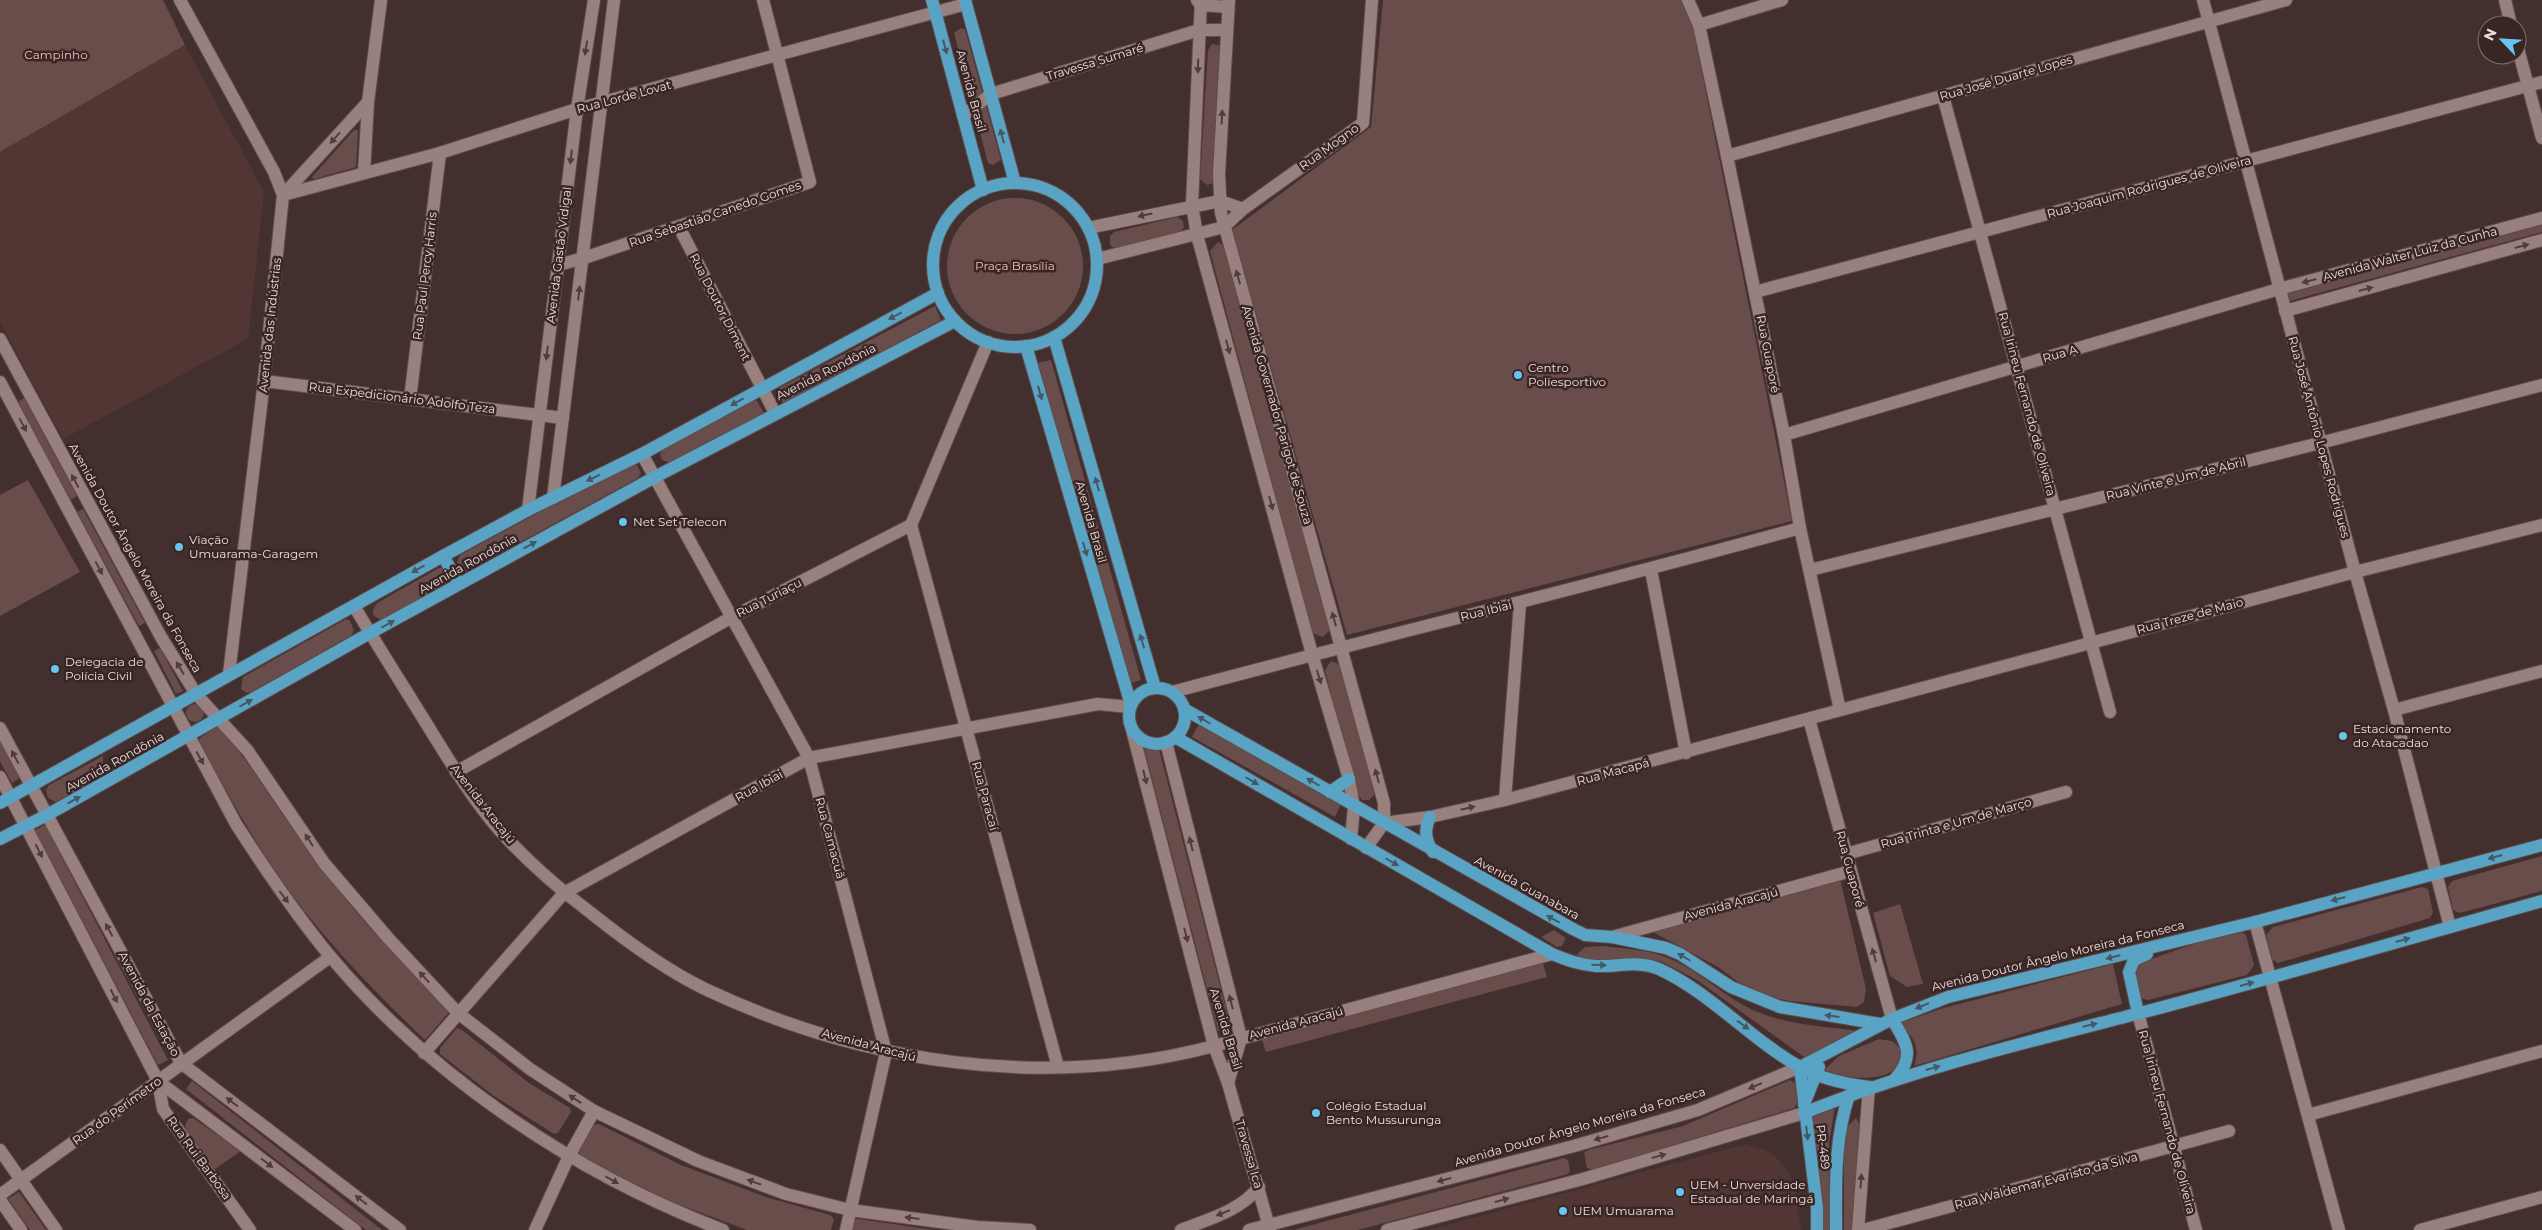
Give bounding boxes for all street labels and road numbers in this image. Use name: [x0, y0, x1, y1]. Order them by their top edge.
street label: Travessa Sumaré: [1045, 40, 1145, 83]
street label: Avenida Brasil: [953, 48, 990, 134]
street label: Rua José Duarte Lopes: [1938, 51, 2074, 104]
street label: Rua Lorde Lovat: [575, 77, 673, 116]
street label: Rua Mogno: [1296, 120, 1361, 173]
street label: Rua Joaquim Rodrigues de Oliveira: [2045, 152, 2253, 221]
street label: Rua Sebastião Canedo Gomes: [627, 177, 803, 250]
street label: Avenida Gastão Vidigal: [543, 186, 574, 324]
street label: Rua Paul Percy Harris: [409, 211, 440, 341]
street label: Avenida Walter Luiz da Cunha: [2321, 223, 2499, 284]
street label: Rua Doutor Diment: [687, 250, 754, 363]
street label: Avenida das Indústrias: [255, 257, 284, 393]
street label: Avenida Governador Parigot de Souza: [1239, 304, 1316, 526]
street label: Rua Irineu Fernando de Oliveira: [1996, 310, 2059, 497]
street label: Rua Guaporé: [1754, 314, 1783, 394]
street label: Rua José Antônio Lopes Rodrigues: [2285, 334, 2354, 539]
street label: Avenida Rondônia: [773, 340, 878, 403]
street label: Rua A: [2041, 341, 2079, 366]
street label: Rua Expedicionário Adolfo Teza: [308, 379, 496, 416]
street label: Avenida Doutor Ângelo Moreira da Fonseca: [66, 440, 205, 675]
street label: Rua Vinte e Um de Abril: [2104, 454, 2247, 503]
street label: Avenida Brasil: [1073, 479, 1110, 564]
street label: Avenida Rondônia: [416, 530, 519, 597]
street label: Rua Turiaçu: [733, 575, 804, 620]
street label: Rua Treze de Maio: [2135, 594, 2245, 637]
street label: Rua Ibiai: [1459, 597, 1513, 624]
street label: Avenida Rondônia: [63, 728, 166, 795]
street label: Rua Macapá: [1575, 755, 1651, 788]
street label: Rua Paracaí: [969, 760, 1002, 833]
street label: Avenida Aracajú: [448, 761, 519, 846]
street label: Rua Ibiai: [732, 766, 785, 805]
street label: Rua Trinta e Um de Março: [1879, 794, 2033, 851]
street label: Rua Camacuã: [812, 795, 849, 880]
street label: Rua Guaporé: [1833, 829, 1868, 909]
street label: Avenida Guanabara: [1472, 852, 1582, 923]
street label: Avenida Aracajú: [1682, 884, 1780, 923]
street label: Avenida Doutor Ângelo Moreira da Fonseca: [1930, 917, 2186, 994]
street label: Avenida da Estação: [115, 949, 183, 1059]
street label: Avenida Brasil: [1207, 986, 1246, 1071]
street label: Avenida Aracajú: [1247, 1003, 1345, 1042]
street label: Avenida Aracajú: [820, 1025, 918, 1064]
street label: Rua Irineu Fernando de Oliveira: [2136, 1028, 2199, 1215]
street label: Rua do Perímetro: [69, 1073, 164, 1148]
street label: Avenida Doutor Ângelo Moreira da Fonseca: [1453, 1083, 1707, 1170]
street label: Rua Rui Barbosa: [164, 1113, 235, 1202]
street label: Travessa Ica: [1232, 1118, 1266, 1190]
street label: PR-489: [1813, 1124, 1834, 1170]
street label: Rua Waldemar Evaristo da Silva: [1953, 1149, 2139, 1212]

